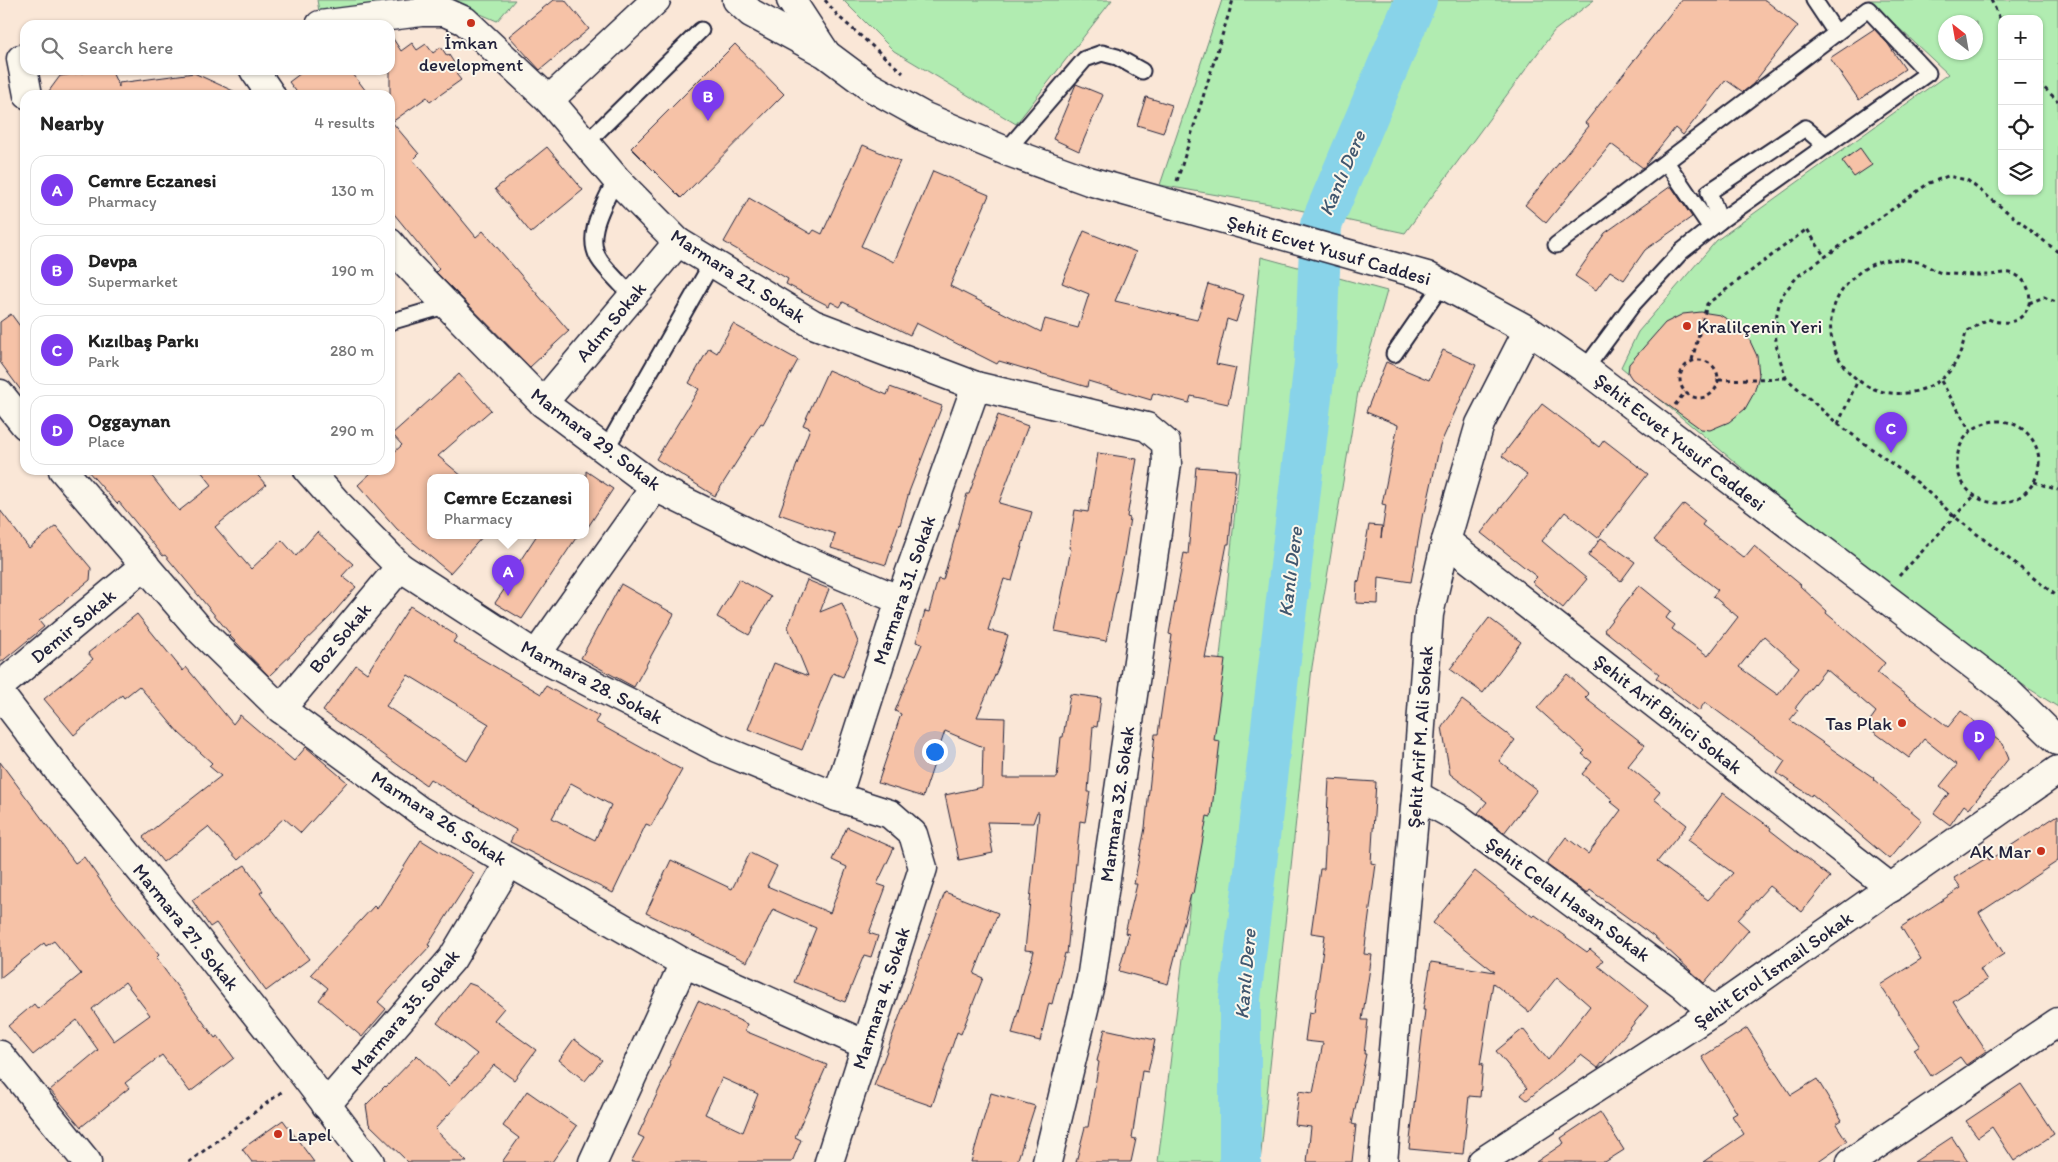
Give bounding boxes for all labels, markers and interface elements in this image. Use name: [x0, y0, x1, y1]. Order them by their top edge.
north arrow: [1938, 15, 1983, 60]
map controls: [1998, 15, 2043, 195]
button: +: [1998, 15, 2043, 60]
marker: İmkan development: [465, 17, 477, 29]
search box: [20, 20, 395, 75]
place label: İmkan development: [419, 31, 523, 76]
icon: search: [38, 34, 66, 62]
text: Search here: [78, 36, 173, 59]
button: −: [1998, 60, 2043, 105]
pin: B: [692, 80, 724, 121]
button: locate: [1998, 105, 2043, 150]
text: Nearby: [40, 110, 104, 135]
text: 4 results: [314, 113, 375, 132]
water label: Kanlı Dere: [1313, 126, 1371, 219]
button: layers: [1998, 150, 2043, 195]
text: Cemre Eczanesi: [88, 169, 216, 192]
text: A: [52, 181, 62, 200]
text: 130 m: [331, 181, 374, 200]
text: Pharmacy: [88, 192, 156, 211]
street label: Şehit Ecvet Yusuf Caddesi: [1224, 210, 1434, 290]
street label: Marmara 21. Sokak: [666, 224, 810, 328]
text: Devpa: [88, 249, 137, 272]
text: B: [52, 261, 62, 280]
text: 190 m: [331, 261, 374, 280]
text: Supermarket: [88, 272, 178, 291]
street label: Adım Sokak: [571, 277, 651, 367]
place label: Kralilçenin Yeri: [1697, 315, 1822, 338]
marker: Kralilçenin Yeri: [1681, 320, 1693, 332]
text: Kızılbaş Parkı: [88, 329, 199, 352]
text: C: [52, 341, 62, 360]
text: 280 m: [330, 341, 374, 360]
text: Park: [88, 352, 119, 371]
street label: Şehit Ecvet Yusuf Caddesi: [1590, 368, 1770, 516]
street label: Marmara 29. Sokak: [526, 383, 666, 496]
text: Oggaynan: [88, 409, 170, 432]
pin: C: [1875, 412, 1907, 453]
text: D: [52, 421, 62, 440]
text: 290 m: [330, 421, 374, 440]
text: Place: [88, 432, 125, 451]
popup: [427, 474, 589, 539]
text: Cemre Eczanesi: [444, 486, 572, 509]
text: Pharmacy: [444, 509, 512, 528]
street label: Marmara 31. Sokak: [868, 512, 940, 668]
water label: Kanlı Dere: [1273, 524, 1308, 618]
pin: A: [492, 555, 524, 596]
street label: Demir Sokak: [26, 584, 120, 668]
street label: Boz Sokak: [304, 598, 376, 678]
street label: Marmara 28. Sokak: [517, 635, 667, 729]
street label: Şehit Arif M. Ali Sokak: [1402, 645, 1438, 829]
street label: Şehit Arif Binici Sokak: [1589, 649, 1747, 779]
place label: Tas Plak: [1825, 712, 1892, 735]
marker: Tas Plak: [1896, 717, 1908, 729]
pin: D: [1963, 720, 1995, 761]
street label: Marmara 32. Sokak: [1095, 724, 1139, 883]
your location: [922, 739, 948, 765]
street label: Marmara 26. Sokak: [367, 766, 511, 871]
street label: Şehit Celal Hasan Sokak: [1481, 832, 1655, 967]
place label: AK Mar: [1970, 840, 2031, 863]
marker: AK Mar: [2035, 845, 2047, 857]
street label: Marmara 27. Sokak: [128, 859, 244, 995]
street label: Şehit Erol İsmail Sokak: [1689, 906, 1857, 1034]
street label: Marmara 4. Sokak: [847, 924, 915, 1072]
water label: Kanlı Dere: [1229, 927, 1261, 1020]
street label: Marmara 35. Sokak: [346, 944, 465, 1080]
place label: Lapel: [288, 1123, 333, 1146]
marker: Lapel: [272, 1128, 284, 1140]

